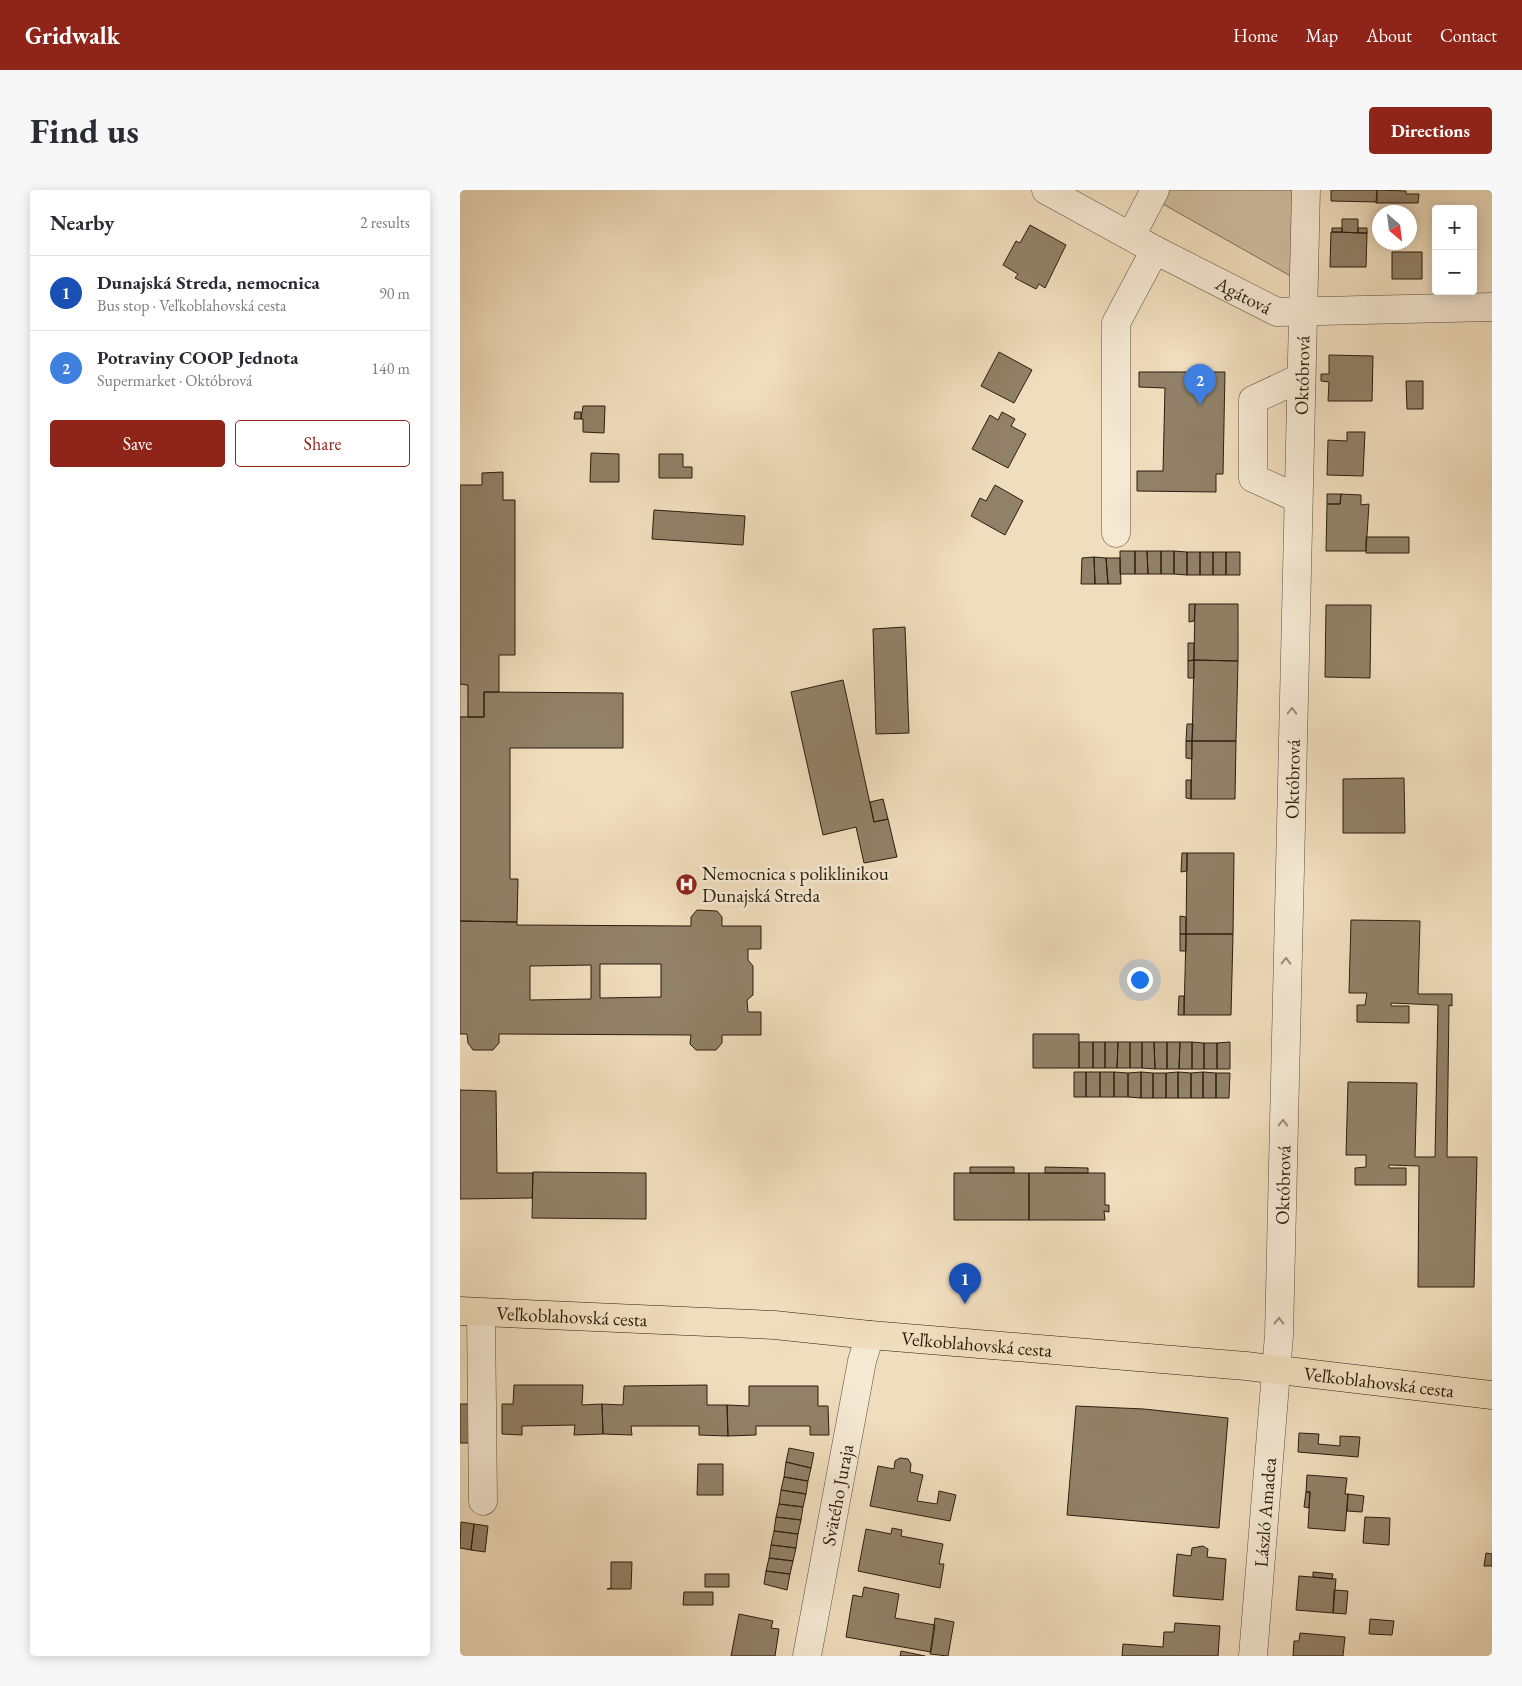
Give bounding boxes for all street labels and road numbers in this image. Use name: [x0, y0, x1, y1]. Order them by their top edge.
street label: Agátová: [1211, 270, 1276, 320]
street label: Októbrová: [1288, 335, 1315, 415]
street label: Októbrová: [1279, 739, 1306, 819]
street label: Októbrová: [1269, 1145, 1296, 1225]
street label: Veľkoblahovská cesta: [496, 1300, 648, 1332]
street label: Veľkoblahovská cesta: [900, 1325, 1054, 1363]
street label: Veľkoblahovská cesta: [1302, 1360, 1456, 1403]
street label: Svätého Juraja: [815, 1441, 859, 1548]
street label: László Amadea: [1248, 1456, 1282, 1568]

